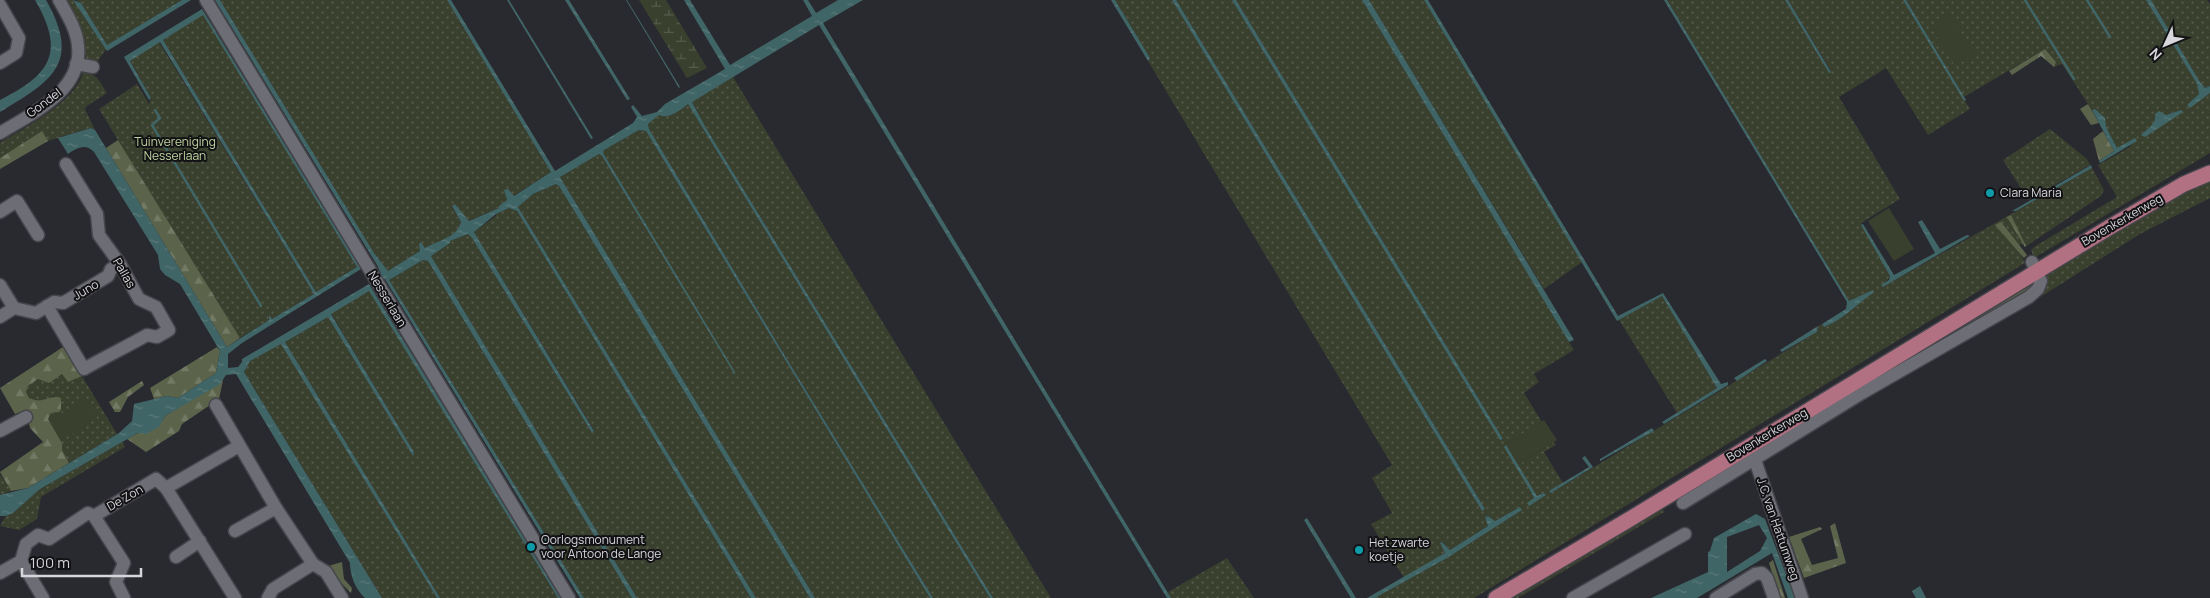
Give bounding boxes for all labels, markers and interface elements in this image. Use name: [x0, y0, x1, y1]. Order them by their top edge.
north arrow: [2140, 20, 2190, 70]
text: N: [2145, 44, 2166, 65]
street label: Gondel: [23, 84, 65, 121]
park label: Tuinvereniging Nesserlaan: [134, 133, 216, 164]
place label: Clara Maria: [2000, 184, 2062, 201]
marker: Clara Maria: [1984, 187, 1996, 199]
street label: Bovenkerkerweg: [2078, 189, 2166, 250]
street label: Pallas: [109, 255, 140, 291]
street label: Nesserlaan: [364, 268, 411, 330]
street label: Juno: [70, 275, 102, 304]
street label: Bovenkerkerweg: [1723, 404, 1810, 465]
street label: J.C. van Hattumweg: [1753, 475, 1804, 582]
street label: De Zon: [104, 480, 146, 515]
place label: Oorlogsmonument voor Antoon de Lange: [541, 531, 661, 562]
place label: Het zwarte koetje: [1369, 534, 1429, 565]
marker: Oorlogsmonument voor Antoon de Lange: [525, 541, 537, 553]
marker: Het zwarte koetje: [1353, 544, 1365, 556]
scale bar: [22, 546, 141, 578]
text: 100 m: [30, 552, 70, 573]

